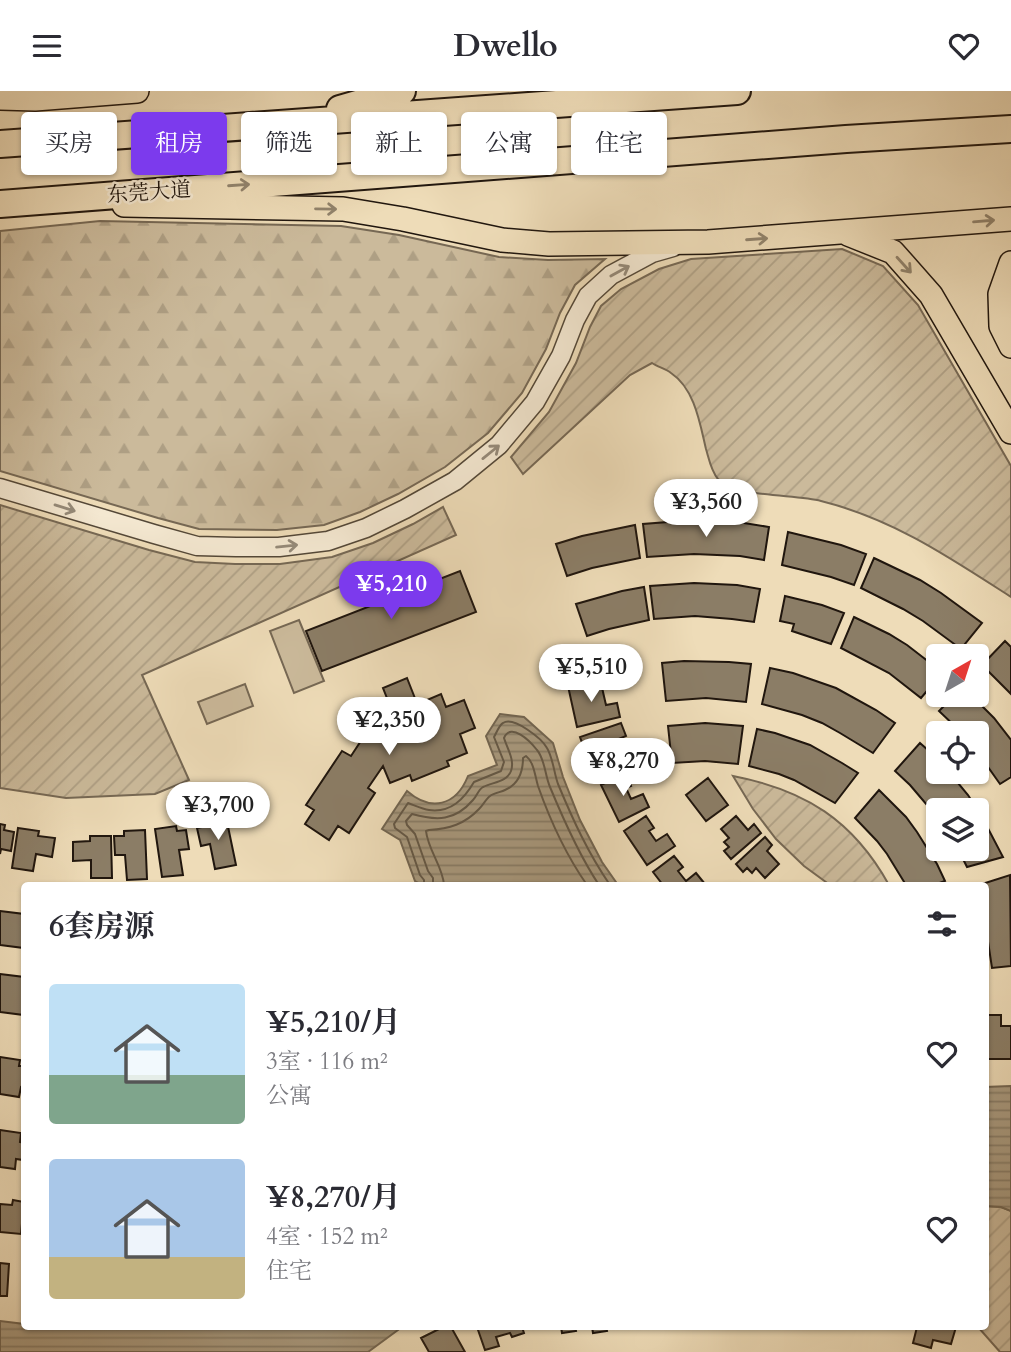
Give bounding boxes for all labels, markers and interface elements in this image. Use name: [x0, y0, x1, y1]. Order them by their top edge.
text: Dwello: [453, 24, 558, 68]
icon: menu: [28, 27, 66, 65]
icon: heart: [945, 27, 983, 65]
chip: 买房: [21, 112, 117, 175]
chip: 租房: [131, 112, 227, 175]
chip: 筛选: [241, 112, 337, 175]
chip: 新上: [351, 112, 447, 175]
chip: 公寓: [461, 112, 557, 175]
chip: 住宅: [571, 112, 667, 175]
street label: 东莞大道: [106, 175, 192, 210]
one-way arrow: [227, 178, 250, 191]
one-way arrow: [314, 202, 337, 215]
one-way arrow: [972, 214, 994, 227]
one-way arrow: [745, 232, 768, 245]
one-way arrow: [896, 255, 912, 273]
one-way arrow: [610, 264, 630, 278]
one-way arrow: [481, 444, 499, 460]
pin: ¥3,560: [649, 479, 763, 539]
text: ¥3,560: [670, 486, 742, 517]
one-way arrow: [54, 502, 76, 515]
one-way arrow: [276, 539, 298, 552]
pin: ¥5,210: [334, 561, 448, 621]
text: ¥5,210: [355, 568, 427, 599]
north arrow: [926, 644, 989, 707]
map controls: [926, 644, 989, 861]
pin: ¥5,510: [534, 645, 648, 704]
text: ¥5,510: [555, 651, 627, 682]
pin: ¥2,350: [332, 697, 446, 757]
text: ¥2,350: [353, 704, 425, 735]
button: locate: [926, 721, 989, 784]
pin: ¥8,270: [566, 739, 680, 798]
text: ¥8,270: [587, 745, 659, 776]
pin: ¥3,700: [161, 783, 275, 842]
text: ¥3,700: [182, 789, 254, 820]
button: layers: [926, 798, 989, 861]
icon: filters: [923, 905, 961, 943]
text: 6套房源: [49, 906, 154, 947]
text: ¥5,210/月: [266, 1002, 401, 1043]
icon: home: [105, 1012, 189, 1096]
icon: heart: [923, 1035, 961, 1073]
text: 3室 · 116 m²: [266, 1046, 388, 1077]
text: 公寓: [266, 1080, 312, 1111]
text: ¥8,270/月: [266, 1177, 401, 1218]
icon: home: [105, 1187, 189, 1271]
icon: heart: [923, 1210, 961, 1248]
text: 4室 · 152 m²: [266, 1221, 388, 1252]
text: 住宅: [266, 1255, 312, 1286]

